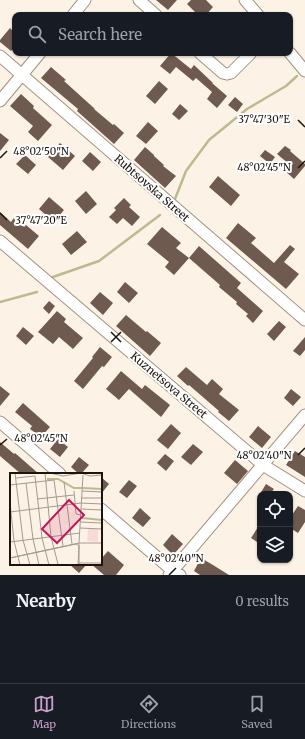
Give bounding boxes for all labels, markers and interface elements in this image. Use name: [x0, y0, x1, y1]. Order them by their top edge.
search box: [12, 12, 293, 56]
icon: search: [26, 23, 48, 45]
text: Search here: [58, 25, 142, 44]
text: 37°47'30"E: [238, 113, 290, 126]
text: 48°02'50"N: [13, 145, 69, 158]
street label: Rubtsovska Street: [111, 151, 193, 225]
text: 48°02'45"N: [237, 161, 291, 174]
text: 37°47'20"E: [15, 214, 67, 227]
street label: Kuznetsova Street: [128, 349, 211, 422]
text: 48°02'45"N: [14, 432, 68, 445]
text: 48°02'40"N: [236, 449, 292, 462]
inset map: [10, 473, 102, 565]
map controls: [257, 491, 293, 563]
button: locate: [257, 491, 293, 527]
button: layers: [257, 527, 293, 563]
text: 48°02'40"N: [148, 552, 204, 565]
text: Nearby: [16, 590, 76, 612]
text: 0 results: [235, 593, 289, 610]
tab: Map: [33, 693, 56, 731]
tab: Directions: [121, 693, 176, 731]
tab: Saved: [241, 693, 272, 731]

